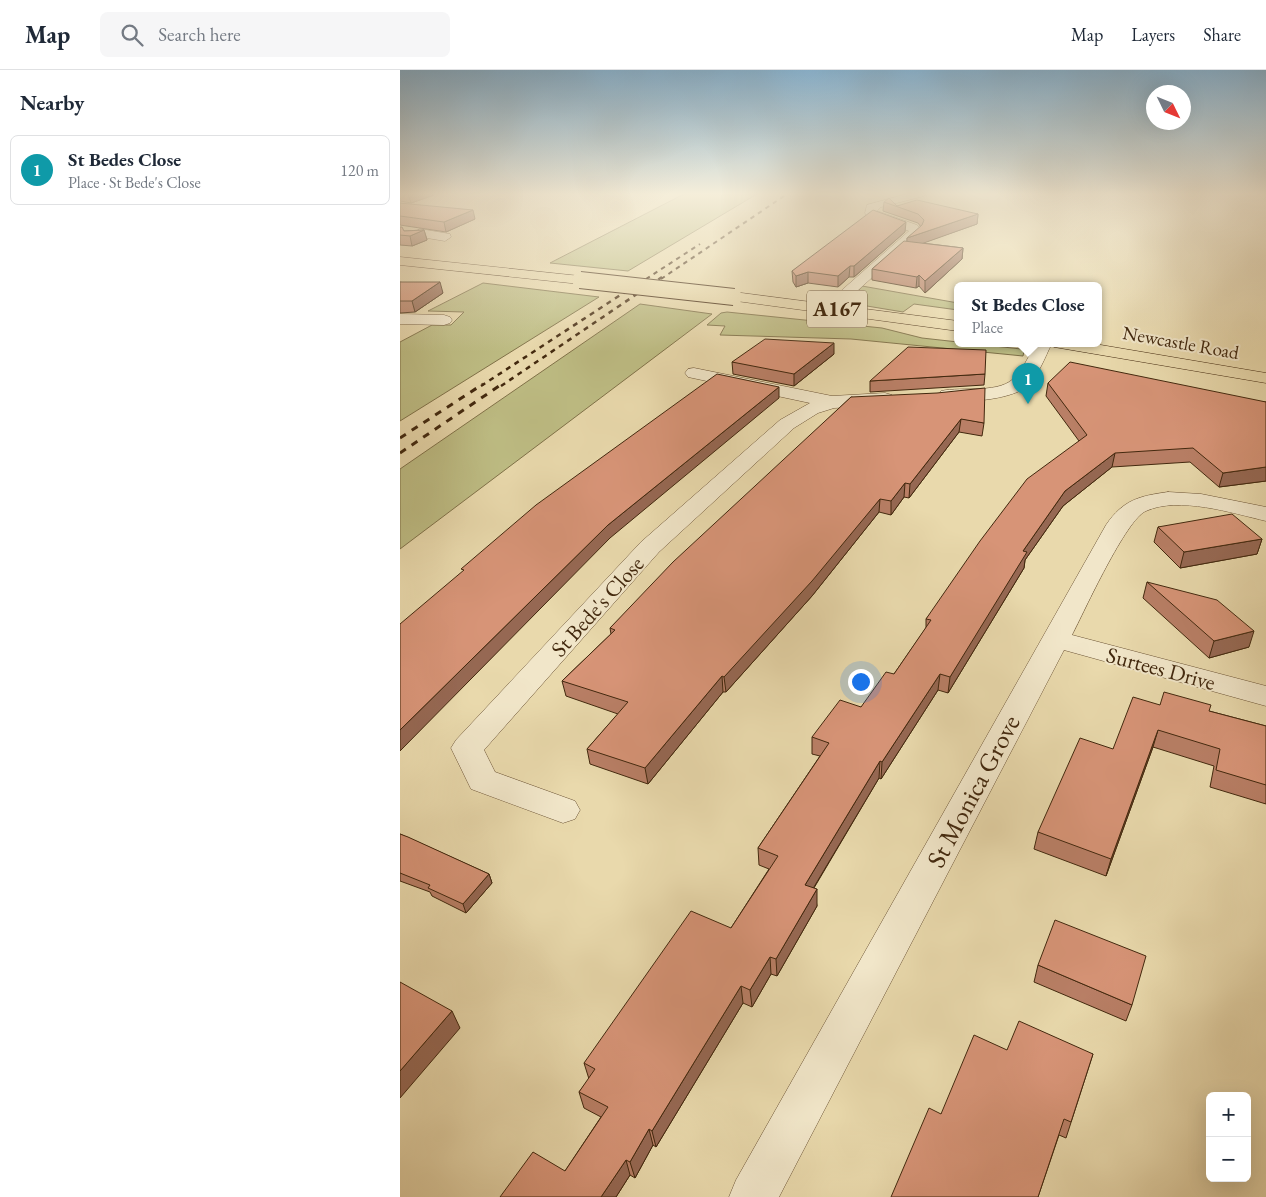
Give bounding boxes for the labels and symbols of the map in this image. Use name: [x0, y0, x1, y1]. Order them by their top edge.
north arrow: [1146, 85, 1191, 130]
road number: A167: [807, 290, 867, 328]
street label: Newcastle Road: [1121, 320, 1241, 365]
pin: 1: [1012, 363, 1044, 404]
street label: St Bede's Close: [544, 550, 651, 663]
street label: Surtees Drive: [1103, 640, 1219, 697]
your location: [848, 669, 874, 695]
street label: St Monica Grove: [919, 709, 1027, 873]

